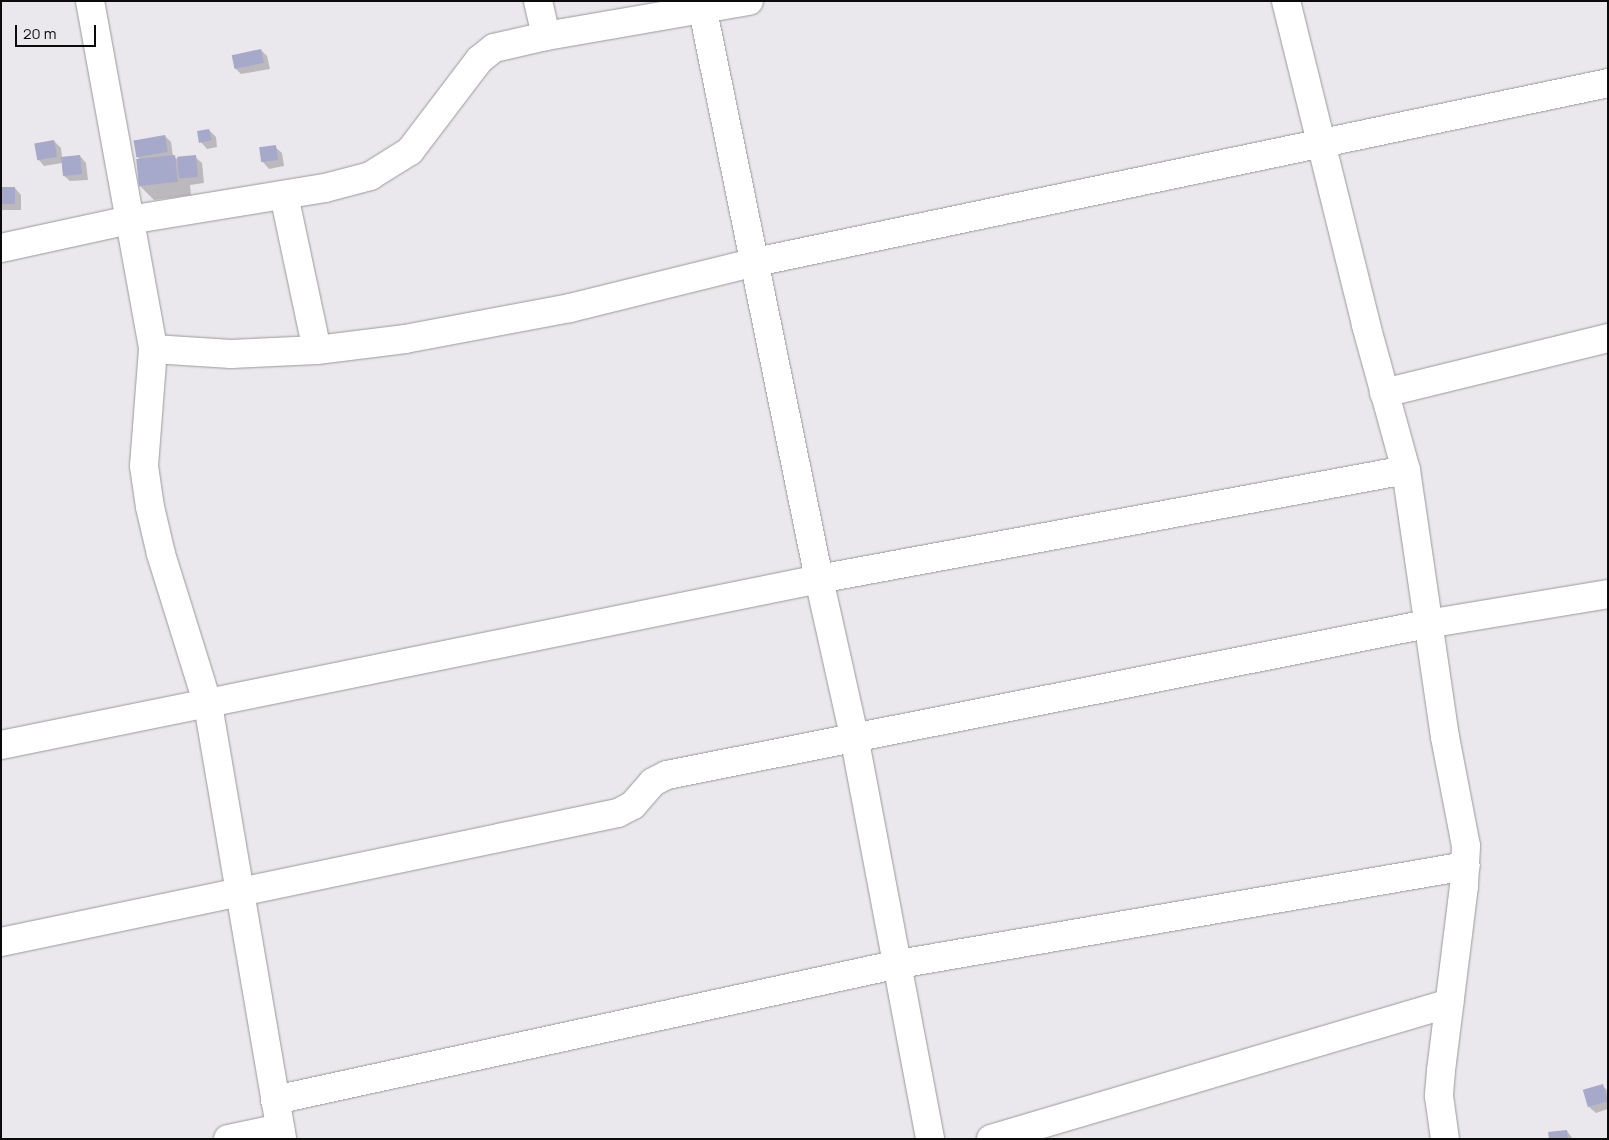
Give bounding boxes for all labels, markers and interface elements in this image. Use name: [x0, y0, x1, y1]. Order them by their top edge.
scale bar: [18, 15, 99, 47]
text: 20 m: [23, 23, 56, 44]

